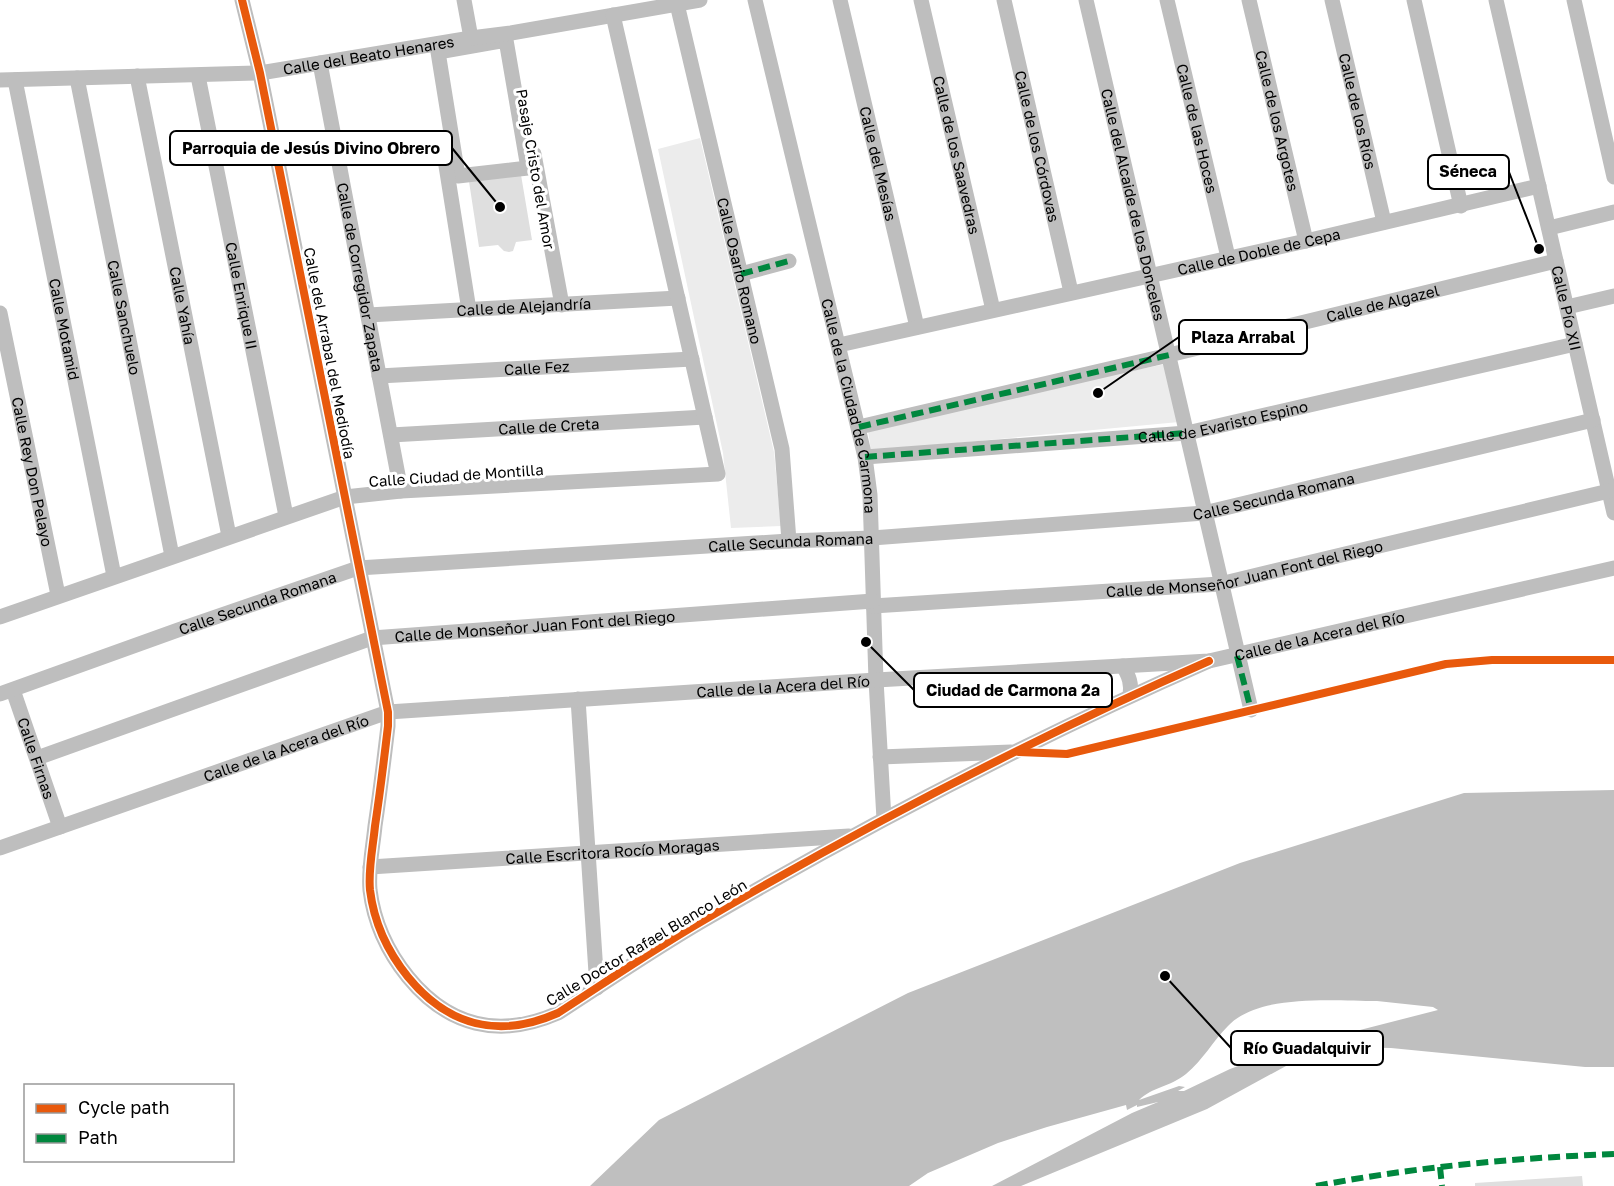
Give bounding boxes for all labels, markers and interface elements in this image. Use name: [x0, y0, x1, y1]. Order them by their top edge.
street label: Calle del Beato Henares: [282, 32, 455, 78]
street label: Calle de los Argotes: [1252, 48, 1303, 193]
street label: Calle de los Ríos: [1336, 51, 1380, 171]
street label: Calle de las Hoces: [1173, 62, 1222, 195]
street label: Calle de los Córdovas: [1011, 69, 1064, 224]
street label: Calle de los Saavedras: [930, 74, 984, 236]
street label: Pasaje Cristo del Amor: [513, 87, 559, 251]
street label: Calle del Alcaide de los Donceles: [1098, 87, 1169, 323]
street label: Calle del Mesías: [856, 104, 901, 223]
callout: Parroquia de Jesús Divino Obrero: [170, 131, 452, 165]
text: Parroquia de Jesús Divino Obrero: [182, 138, 440, 158]
callout: Séneca: [1428, 155, 1509, 189]
text: Séneca: [1439, 161, 1497, 181]
street label: Calle de Corregidor Zapata: [334, 181, 387, 373]
street label: Calle Osario Romano: [714, 196, 766, 346]
street label: Calle de Doble de Cepa: [1175, 224, 1342, 278]
street label: Calle Enrique II: [222, 240, 261, 351]
street label: Calle del Arrabal del Mediodía: [301, 246, 359, 460]
street label: Calle Sanchuelo: [104, 258, 145, 376]
street label: Calle Pío XII: [1548, 264, 1585, 352]
street label: Calle Yahía: [166, 265, 199, 346]
street label: Calle Motamid: [46, 277, 84, 382]
street label: Calle de Algazel: [1324, 281, 1441, 326]
street label: Calle de Alejandría: [456, 294, 592, 319]
street label: Calle de la Ciudad de Carmona: [818, 297, 880, 514]
callout: Plaza Arrabal: [1179, 320, 1307, 354]
text: Plaza Arrabal: [1191, 327, 1296, 347]
street label: Calle Fez: [503, 357, 570, 378]
street label: Calle Rey Don Pelayo: [8, 395, 57, 548]
street label: Calle de Evaristo Espino: [1137, 397, 1310, 446]
street label: Calle de Creta: [498, 414, 600, 438]
street label: Calle Ciudad de Montilla: [368, 460, 544, 490]
street label: Calle Secunda Romana: [1192, 468, 1356, 523]
street label: Calle Secunda Romana: [707, 529, 874, 555]
street label: Calle de Monseñor Juan Font del Riego: [1105, 536, 1384, 600]
street label: Calle Secunda Romana: [176, 567, 338, 638]
street label: Calle de Monseñor Juan Font del Riego: [394, 607, 676, 645]
street label: Calle de la Acera del Río: [1233, 607, 1406, 664]
street label: Calle de la Acera del Río: [696, 671, 870, 701]
callout: Ciudad de Carmona 2ª: [914, 673, 1112, 707]
text: Ciudad de Carmona 2ª: [926, 680, 1100, 700]
street label: Calle de la Acera del Río: [201, 711, 371, 785]
street label: Calle Firnas: [14, 715, 59, 801]
street label: Calle Escritora Rocío Moragas: [505, 835, 720, 867]
street label: Calle Doctor Rafael Blanco León: [542, 875, 750, 1009]
callout: Río Guadalquivir: [1231, 1031, 1383, 1065]
text: Río Guadalquivir: [1243, 1038, 1371, 1058]
legend: [24, 1084, 234, 1162]
text: Cycle path: [78, 1096, 170, 1118]
text: Path: [78, 1126, 118, 1148]

